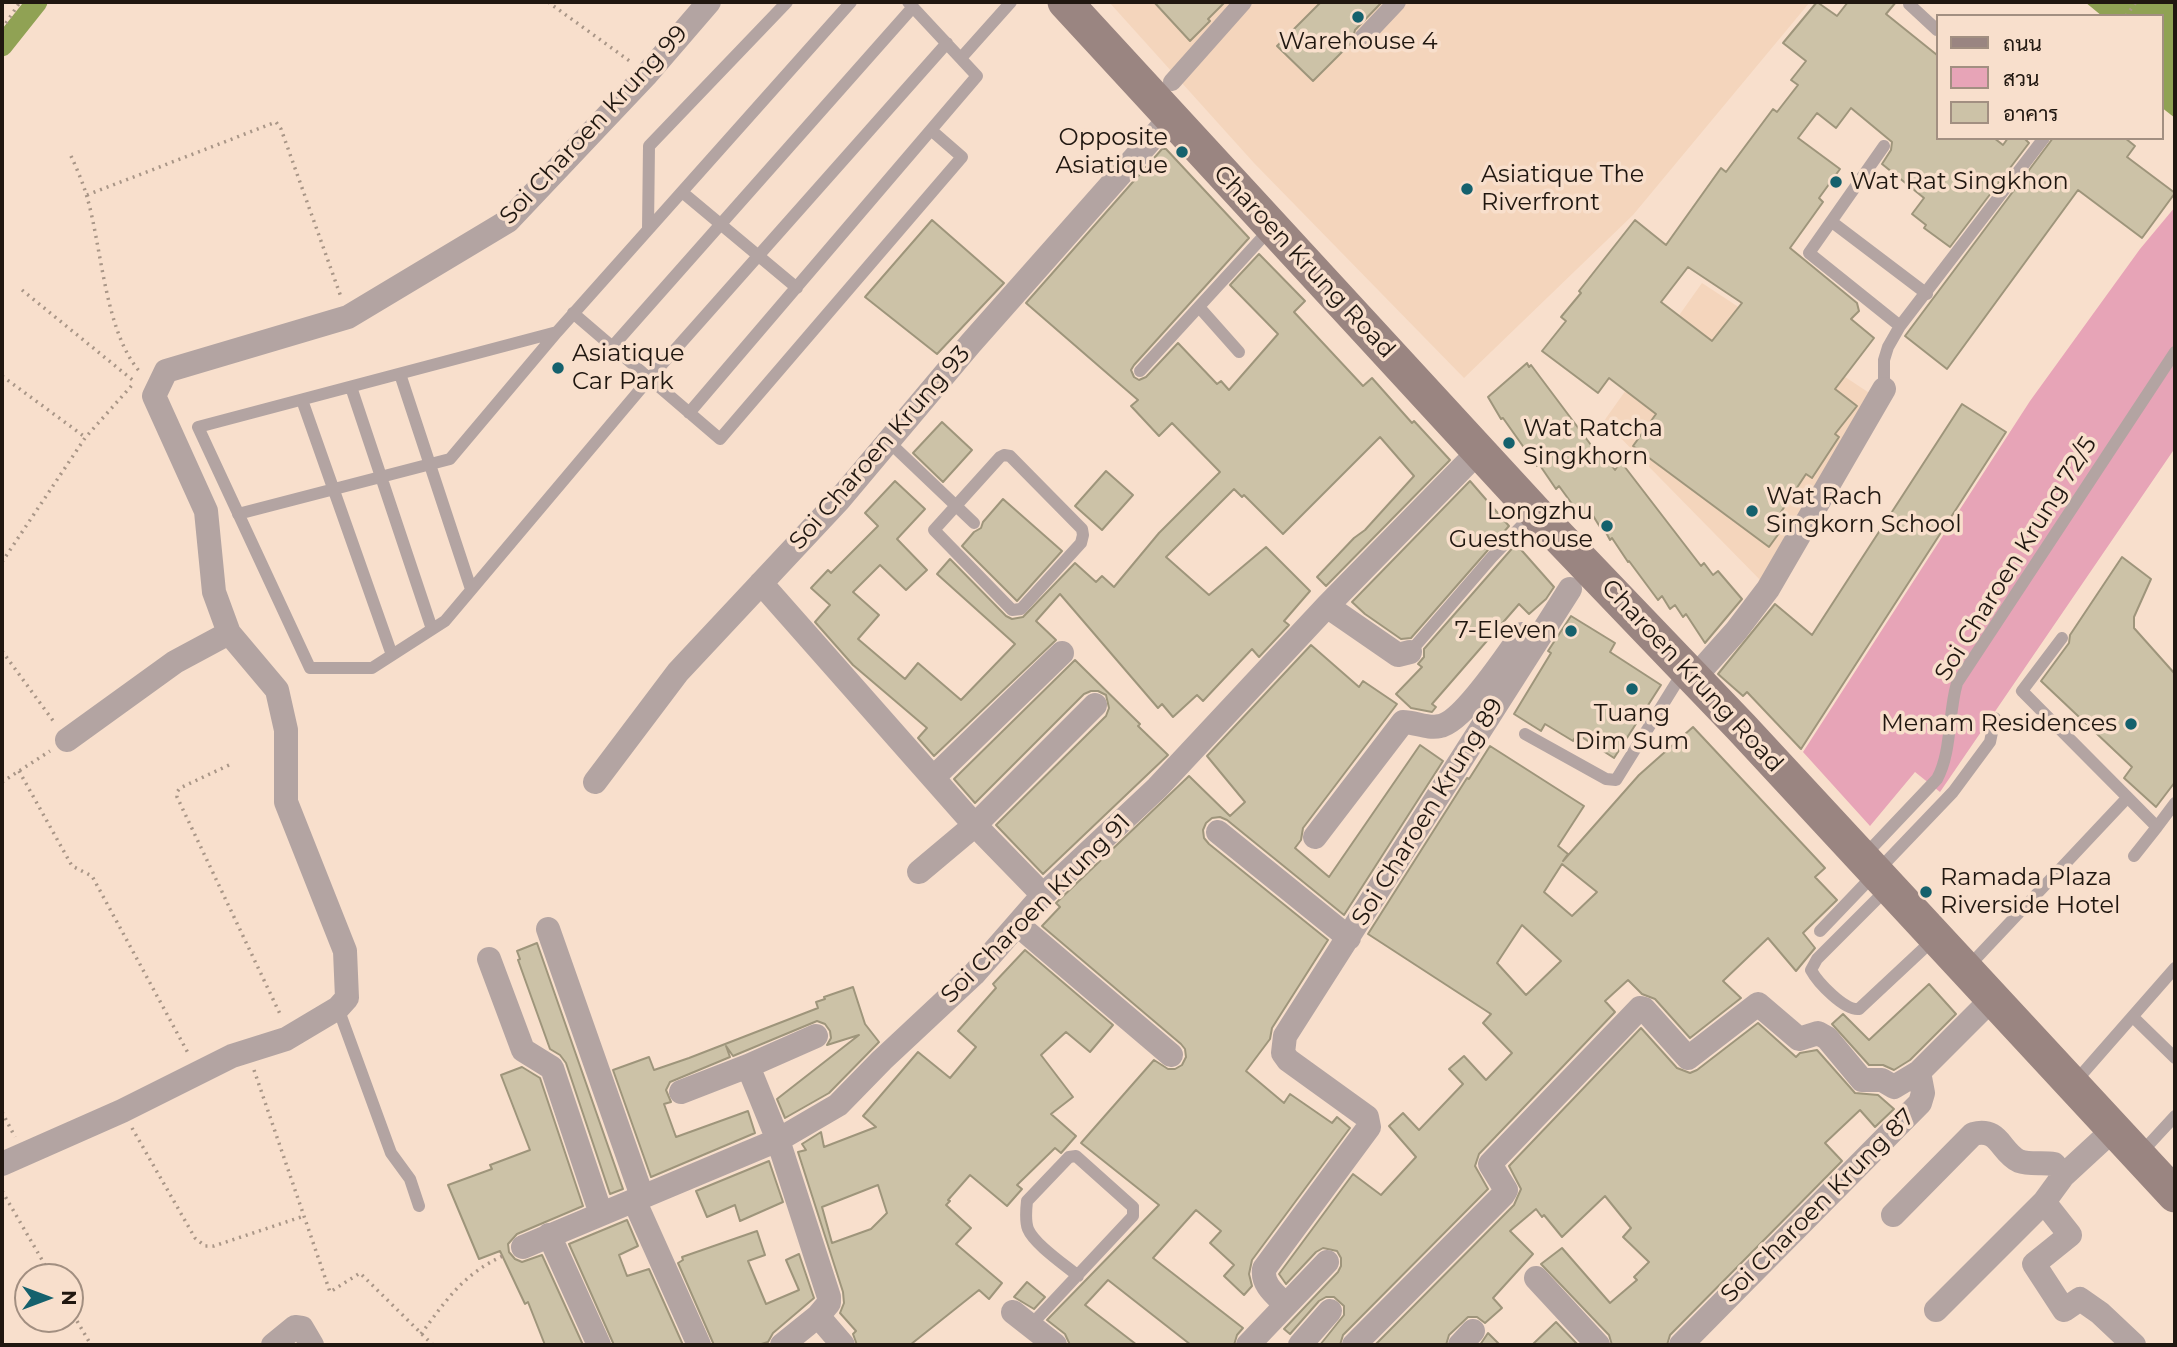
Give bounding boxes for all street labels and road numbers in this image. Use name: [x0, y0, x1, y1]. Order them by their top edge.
street label: Soi Charoen Krung 99: [494, 19, 694, 231]
street label: Charoen Krung Road: [1207, 160, 1401, 364]
street label: Soi Charoen Krung 93: [784, 340, 976, 556]
street label: Soi Charoen Krung 72/5: [1929, 432, 2103, 686]
street label: Charoen Krung Road: [1595, 574, 1789, 778]
street label: Soi Charoen Krung 89: [1346, 693, 1510, 931]
street label: Soi Charoen Krung 91: [935, 808, 1137, 1010]
street label: Soi Charoen Krung 87: [1715, 1103, 1921, 1309]

